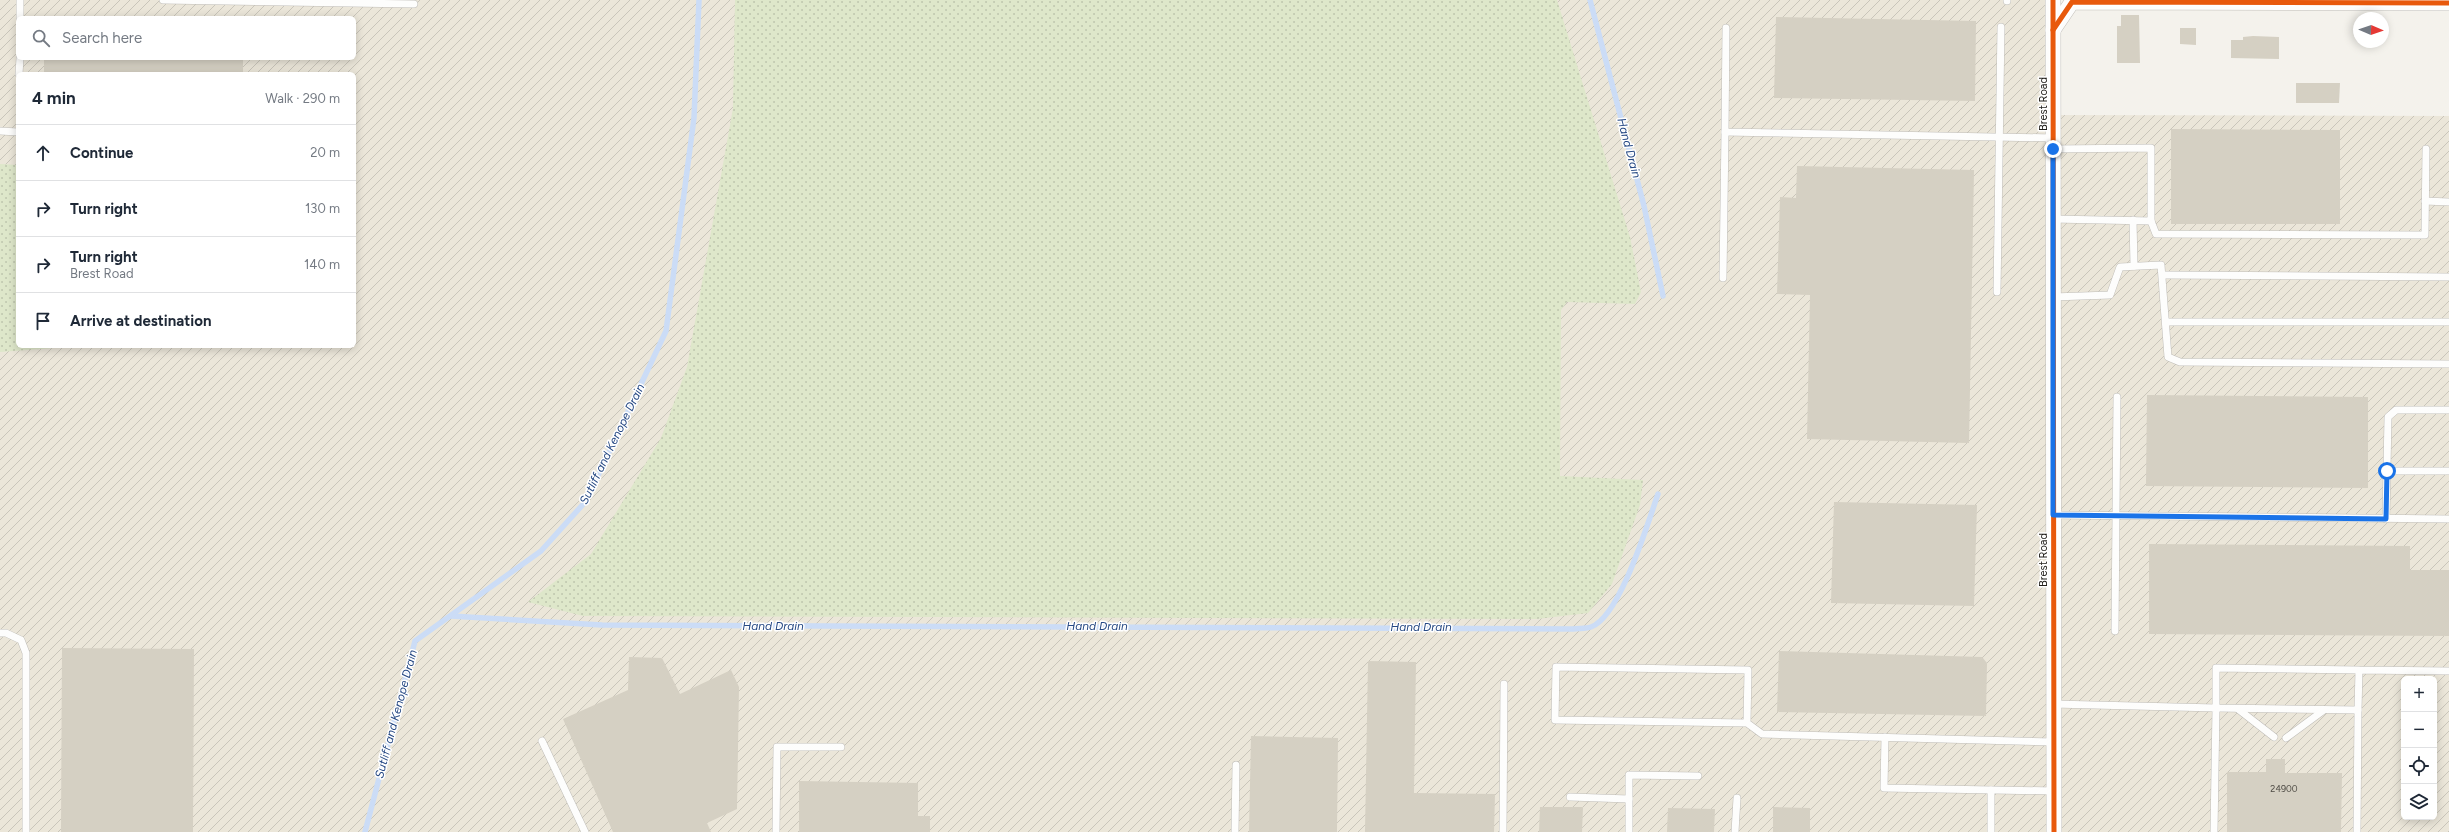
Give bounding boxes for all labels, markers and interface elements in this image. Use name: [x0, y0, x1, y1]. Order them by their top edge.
north arrow: [2353, 12, 2389, 48]
search box: [16, 16, 356, 60]
icon: search: [30, 27, 52, 49]
text: Search here: [62, 29, 142, 47]
street label: Brest Road: [2037, 77, 2050, 131]
text: 4 min: [32, 88, 76, 108]
text: Walk · 290 m: [265, 91, 340, 106]
water label: Hand Drain: [1614, 116, 1644, 180]
route end: [2044, 140, 2062, 158]
icon: ahead: [32, 142, 54, 164]
text: Continue: [70, 144, 133, 162]
text: 20 m: [310, 145, 340, 160]
icon: right: [32, 198, 54, 220]
text: Turn right: [70, 200, 138, 218]
text: 130 m: [305, 201, 340, 216]
text: Turn right: [70, 248, 138, 266]
icon: right: [32, 254, 54, 276]
text: 140 m: [304, 257, 340, 272]
text: Brest Road: [70, 266, 134, 281]
icon: arrive: [32, 310, 54, 332]
text: Arrive at destination: [70, 312, 211, 330]
water label: Sutliff and Kenope Drain: [577, 381, 648, 507]
route start: [2378, 462, 2396, 480]
street label: Brest Road: [2037, 533, 2050, 587]
water label: Hand Drain: [742, 619, 804, 633]
water label: Hand Drain: [1066, 619, 1128, 633]
water label: Hand Drain: [1390, 620, 1452, 634]
water label: Sutliff and Kenope Drain: [372, 648, 420, 780]
map controls: [2401, 676, 2437, 820]
button: +: [2401, 676, 2437, 712]
button: −: [2401, 712, 2437, 748]
button: locate: [2401, 748, 2437, 784]
house number: 24900: [2270, 783, 2298, 794]
button: layers: [2401, 784, 2437, 820]

